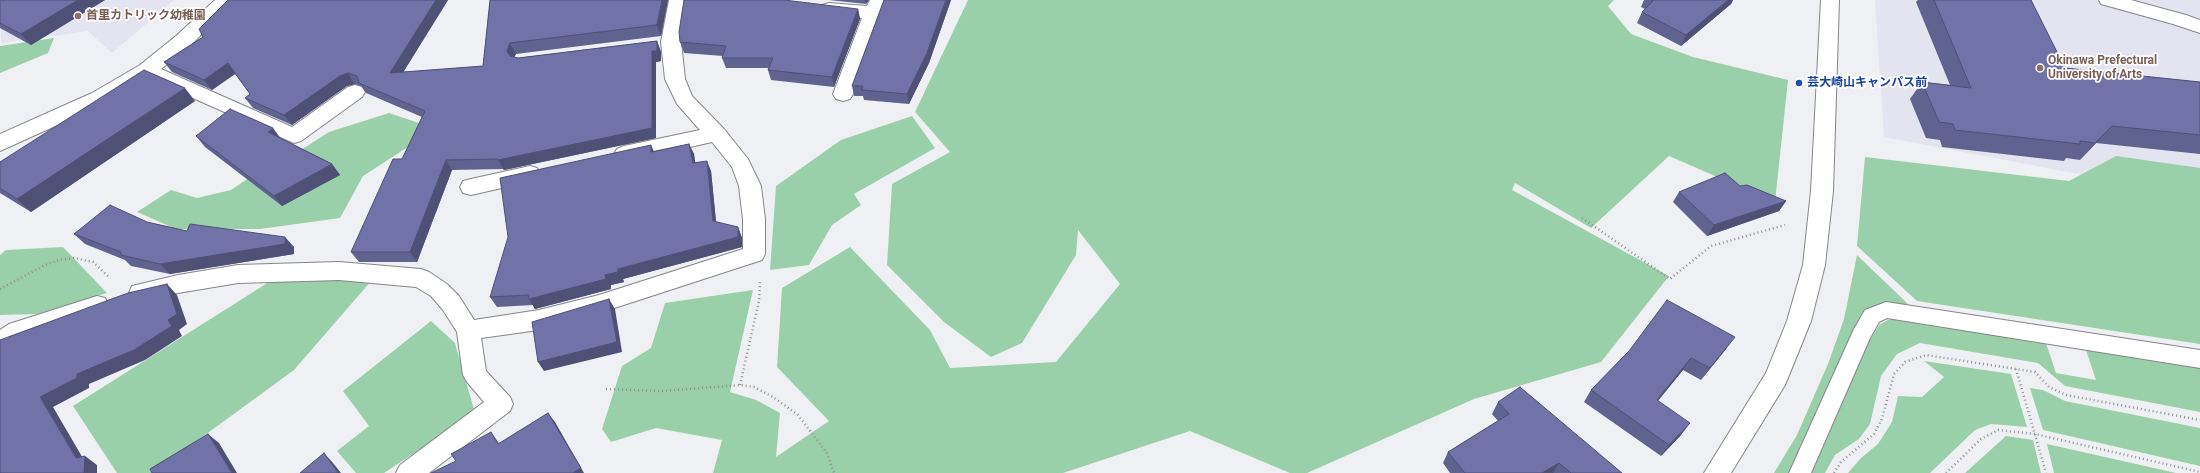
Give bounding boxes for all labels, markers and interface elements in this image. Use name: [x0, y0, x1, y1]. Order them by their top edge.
place label: 首里カトリック幼稚園: [86, 9, 206, 23]
marker: 首里カトリック幼稚園: [73, 11, 83, 21]
place label: Okinawa Prefectural University of Arts: [2048, 54, 2157, 82]
marker: Okinawa Prefectural University of Arts: [2035, 63, 2045, 73]
place label: 芸大崎山キャンパス前: [1807, 76, 1927, 90]
marker: 芸大崎山キャンパス前: [1794, 78, 1804, 88]

